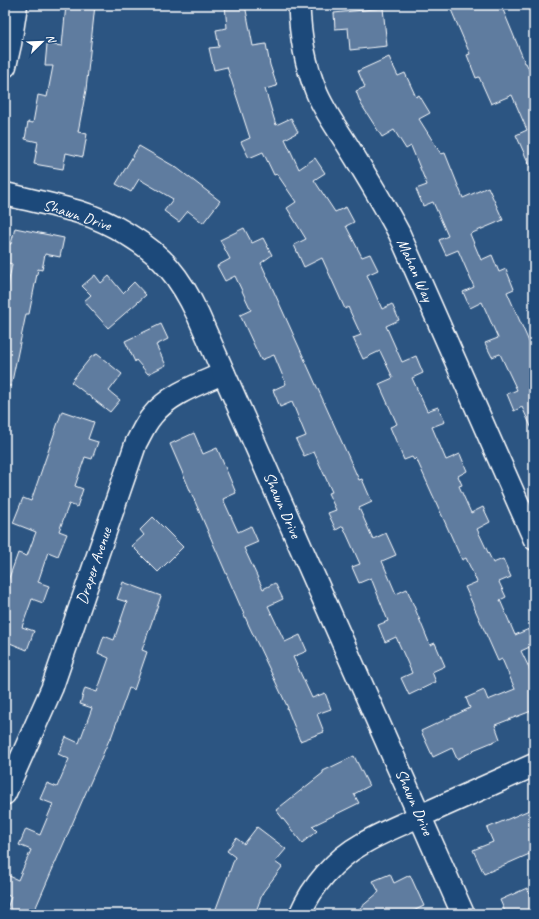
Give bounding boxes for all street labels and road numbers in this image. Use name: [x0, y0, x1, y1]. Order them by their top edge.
street label: Shawn Drive: [40, 195, 115, 236]
street label: Mahan Way: [392, 235, 438, 306]
street label: Shawn Drive: [259, 469, 306, 543]
street label: Draper Avenue: [72, 523, 117, 607]
street label: Shawn Drive: [391, 766, 438, 840]

